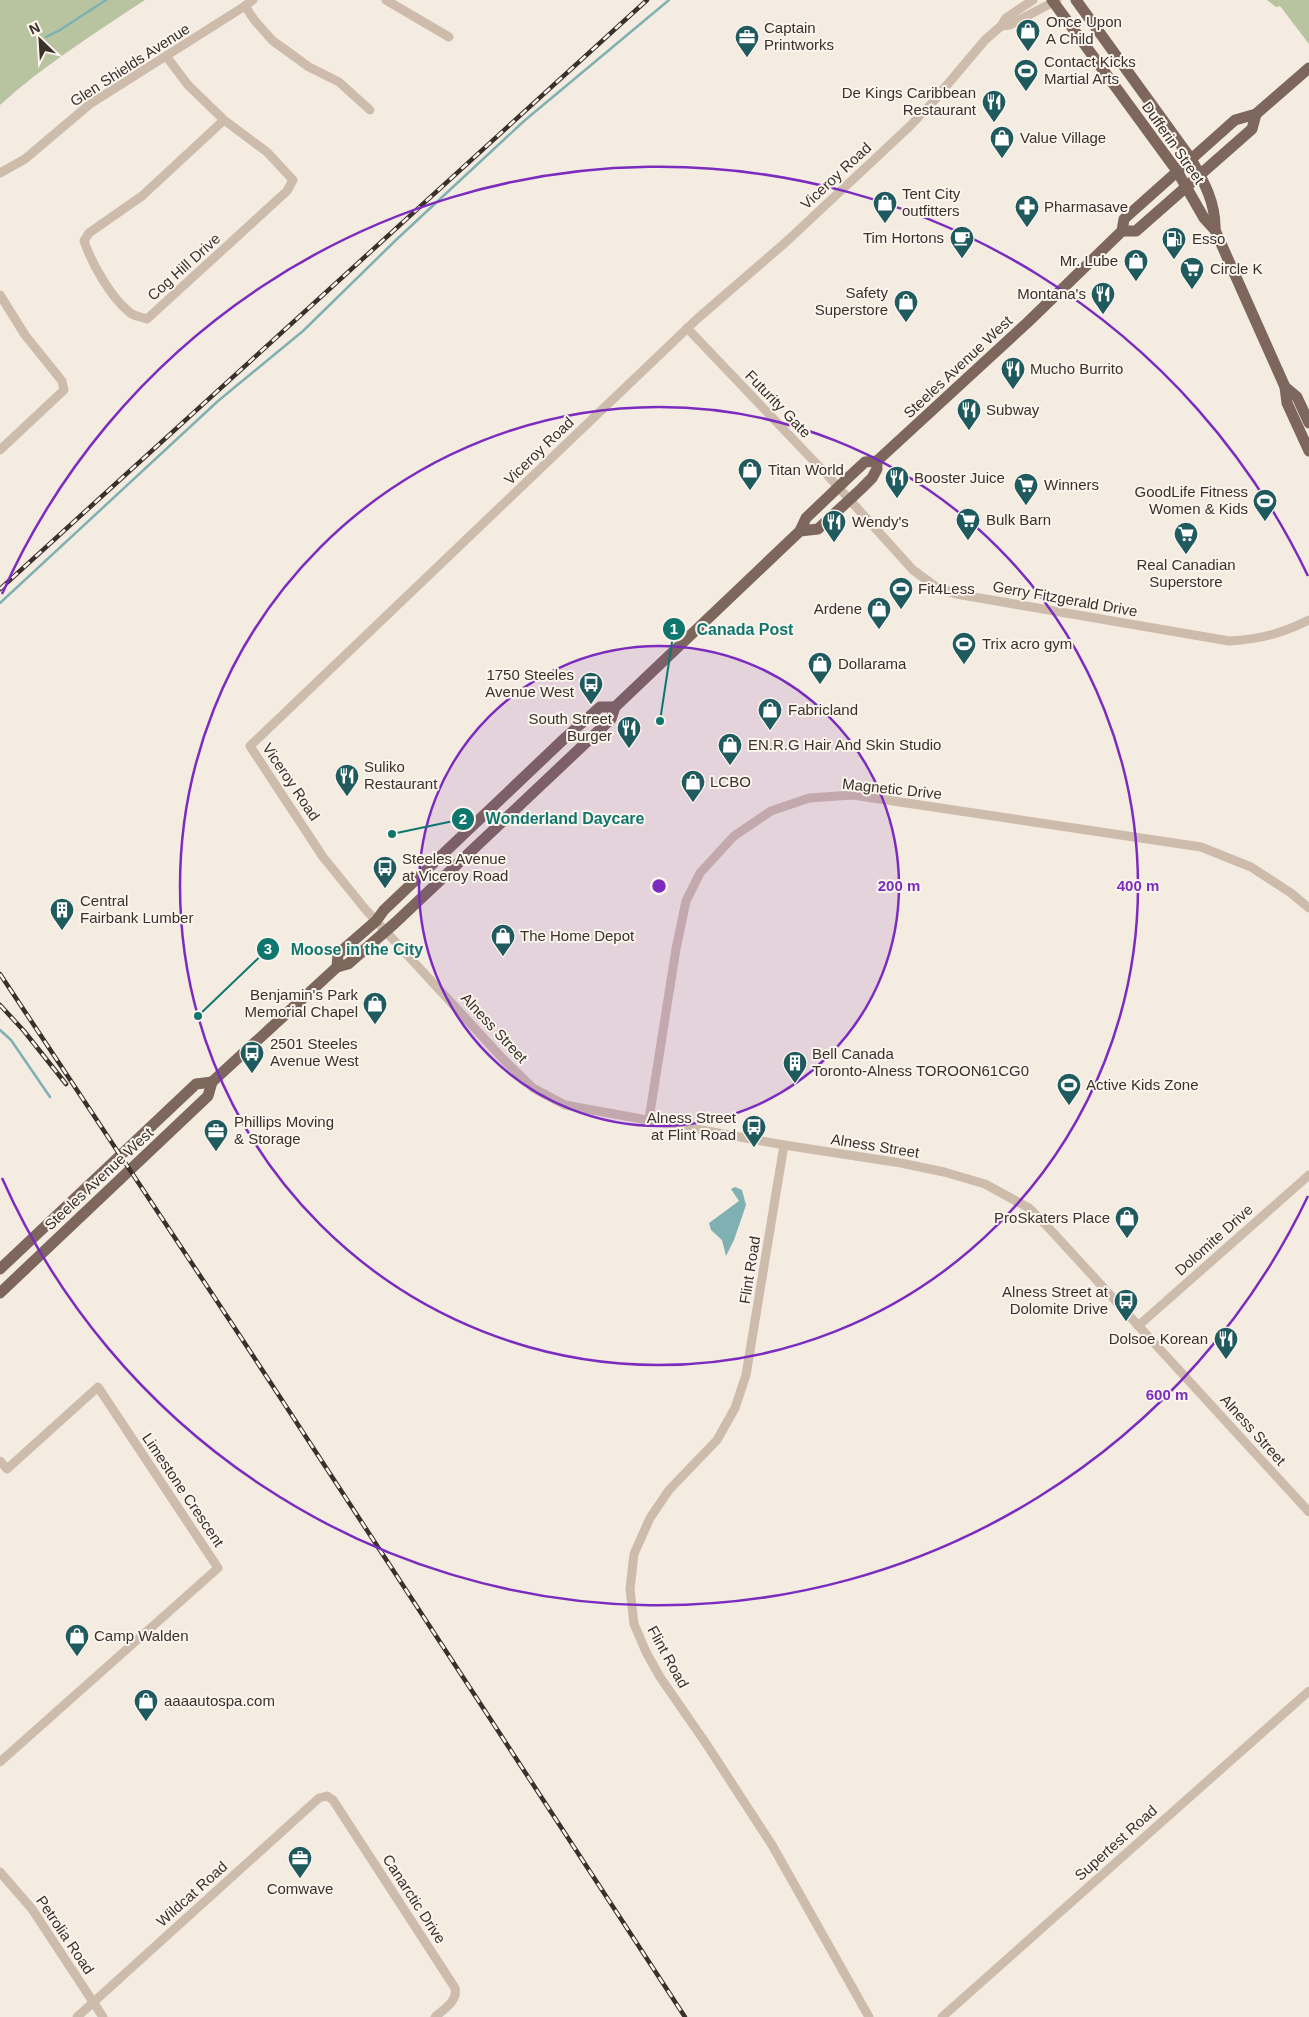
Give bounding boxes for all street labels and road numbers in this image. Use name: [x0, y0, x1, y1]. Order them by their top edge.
street label: Glen Shields Avenue: [67, 20, 193, 110]
street label: Dufferin Street: [1139, 98, 1209, 188]
street label: Viceroy Road: [797, 139, 874, 212]
street label: Cog Hill Drive: [144, 230, 223, 304]
street label: Steeles Avenue West: [900, 311, 1016, 421]
street label: Futurity Gate: [742, 367, 815, 441]
street label: Viceroy Road: [500, 413, 577, 488]
street label: Gerry Fitzgerald Drive: [991, 577, 1139, 620]
street label: Viceroy Road: [259, 740, 324, 824]
street label: Magnetic Drive: [841, 775, 943, 802]
street label: Alness Street: [458, 989, 532, 1067]
street label: Steeles Avenue West: [41, 1123, 157, 1233]
street label: Alness Street: [830, 1130, 921, 1161]
street label: Dolomite Drive: [1171, 1200, 1256, 1279]
street label: Flint Road: [736, 1235, 763, 1305]
street label: Alness Street: [1217, 1391, 1290, 1469]
street label: Limestone Crescent: [139, 1430, 228, 1550]
street label: Flint Road: [644, 1623, 692, 1691]
street label: Supertest Road: [1071, 1801, 1160, 1884]
street label: Canarctic Drive: [379, 1851, 449, 1946]
street label: Wildcat Road: [153, 1857, 230, 1930]
street label: Petrolia Road: [33, 1892, 98, 1977]

